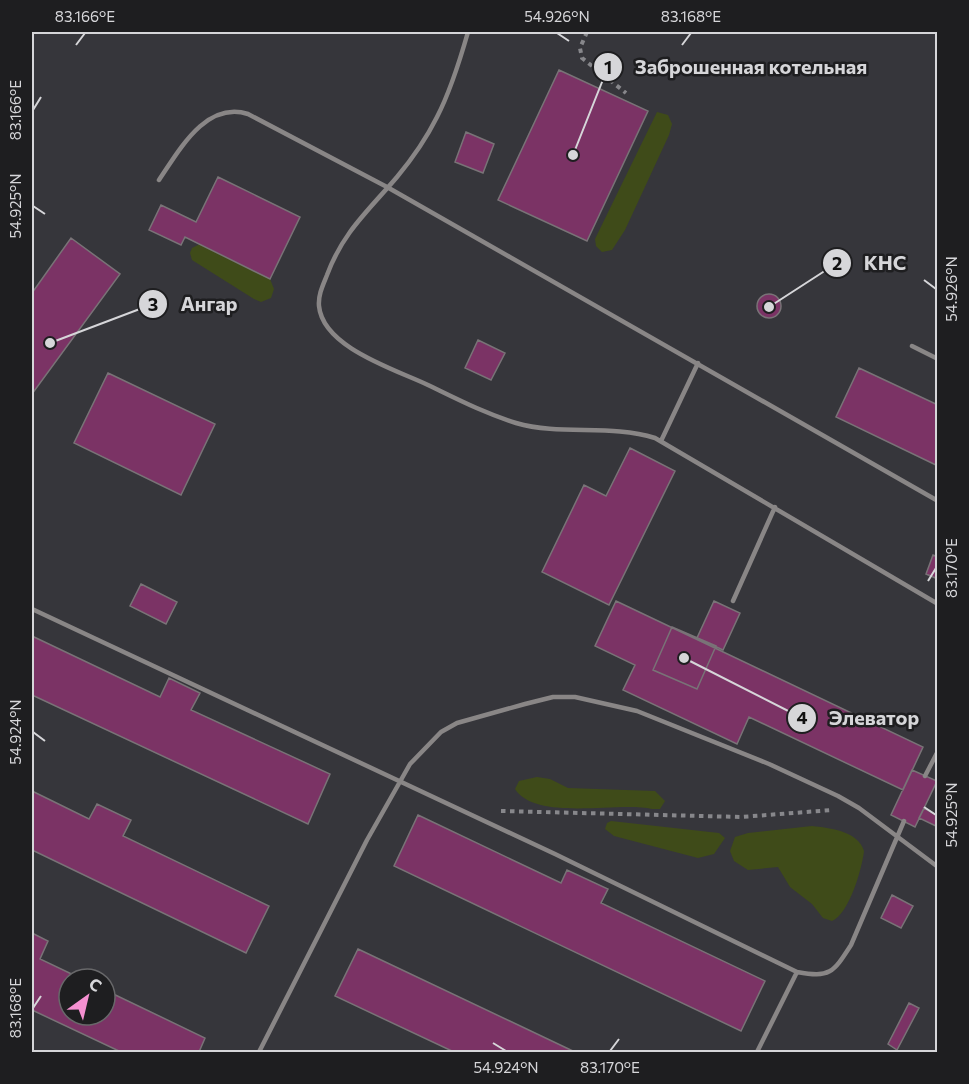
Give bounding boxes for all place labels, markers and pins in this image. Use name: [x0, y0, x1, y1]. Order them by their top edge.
callout: Заброшенная котельная: [593, 48, 879, 86]
callout: КНС: [822, 244, 919, 282]
callout: Ангар: [138, 285, 249, 323]
callout: Элеватор: [787, 699, 931, 737]

